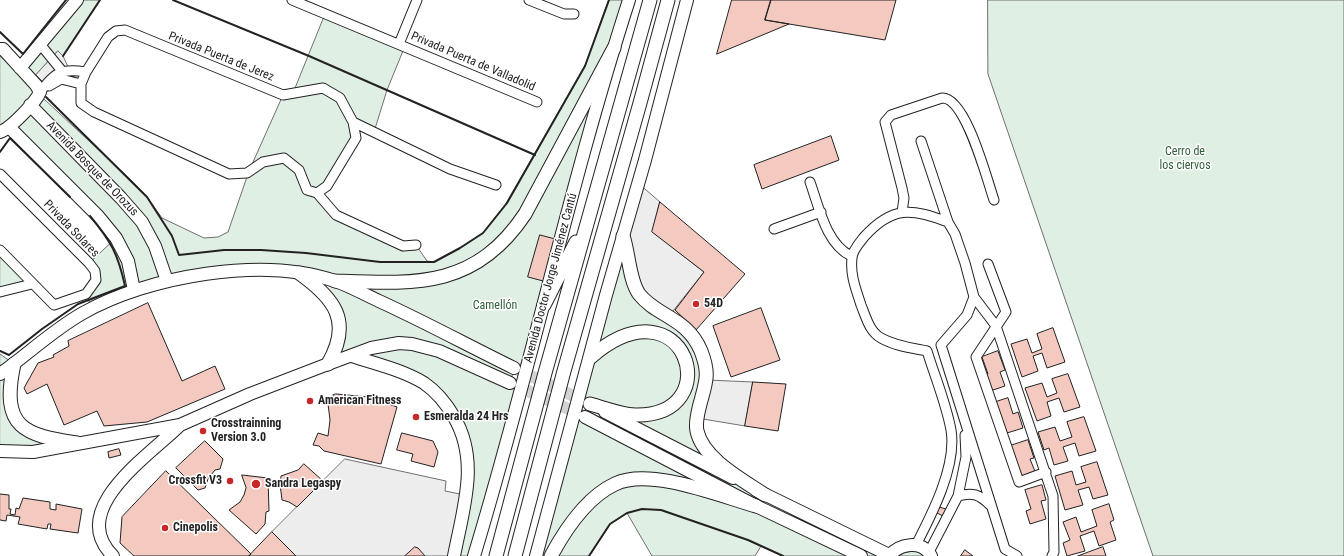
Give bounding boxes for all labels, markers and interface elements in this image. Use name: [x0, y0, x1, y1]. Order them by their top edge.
street label: Privada Puerta de Jerez: [166, 29, 276, 85]
street label: Privada Puerta de Valladolid: [409, 29, 537, 95]
street label: Avenida Bosque de Orozus: [43, 119, 141, 219]
park label: Cerro de los ciervos: [1159, 145, 1211, 173]
street label: Avenida Doctor Jorge Jiménez Cantú: [521, 192, 581, 364]
street label: Privada Solares: [40, 197, 102, 261]
place label: 54D: [704, 297, 723, 311]
park label: Camellón: [473, 299, 517, 313]
marker: 54D: [691, 299, 701, 309]
place label: American Fitness: [318, 394, 401, 408]
marker: American Fitness: [305, 396, 315, 406]
place label: Esmeralda 24 Hrs: [424, 410, 509, 424]
marker: Esmeralda 24 Hrs: [411, 412, 421, 422]
place label: Crosstrainning Version 3.0: [211, 417, 281, 445]
marker: Crosstrainning Version 3.0: [198, 426, 208, 436]
place label: Crossfit V3: [169, 474, 222, 488]
marker: Crossfit V3: [225, 476, 235, 486]
place label: Sandra Legaspy: [265, 477, 341, 491]
marker: Sandra Legaspy: [250, 478, 262, 490]
place label: Cinepolis: [173, 521, 218, 535]
marker: Cinepolis: [160, 523, 170, 533]

